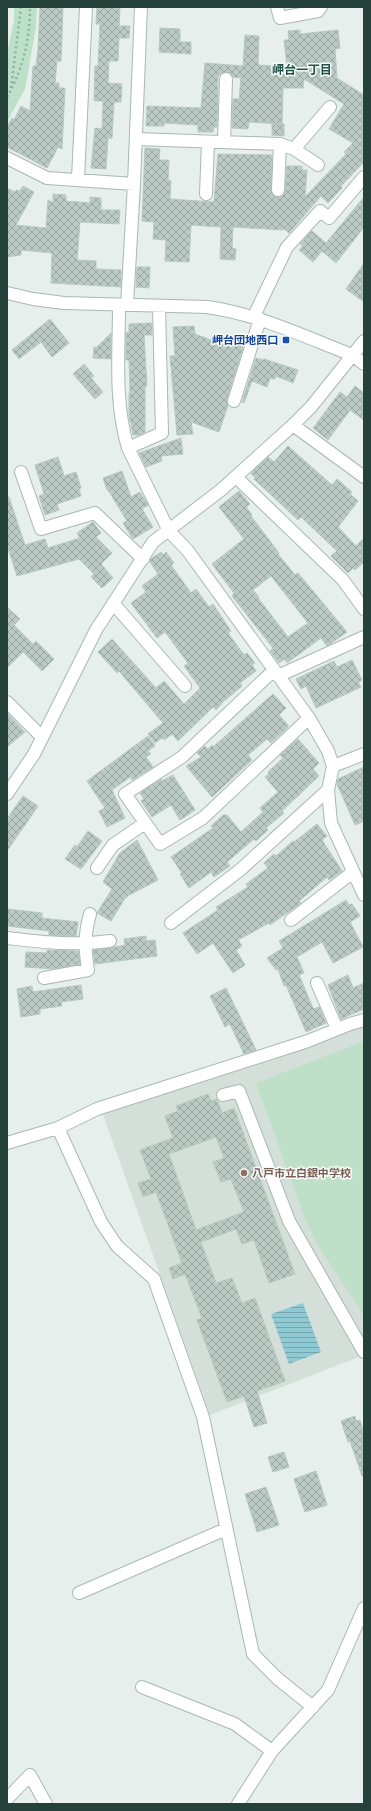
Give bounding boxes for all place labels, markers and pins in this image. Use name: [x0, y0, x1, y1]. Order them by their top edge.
place label: 岬台団地西口: [212, 334, 278, 347]
marker: 岬台団地西口: [281, 335, 291, 345]
place label: 八戸市立白銀中学校: [252, 1167, 351, 1180]
marker: 八戸市立白銀中学校: [239, 1168, 249, 1178]

